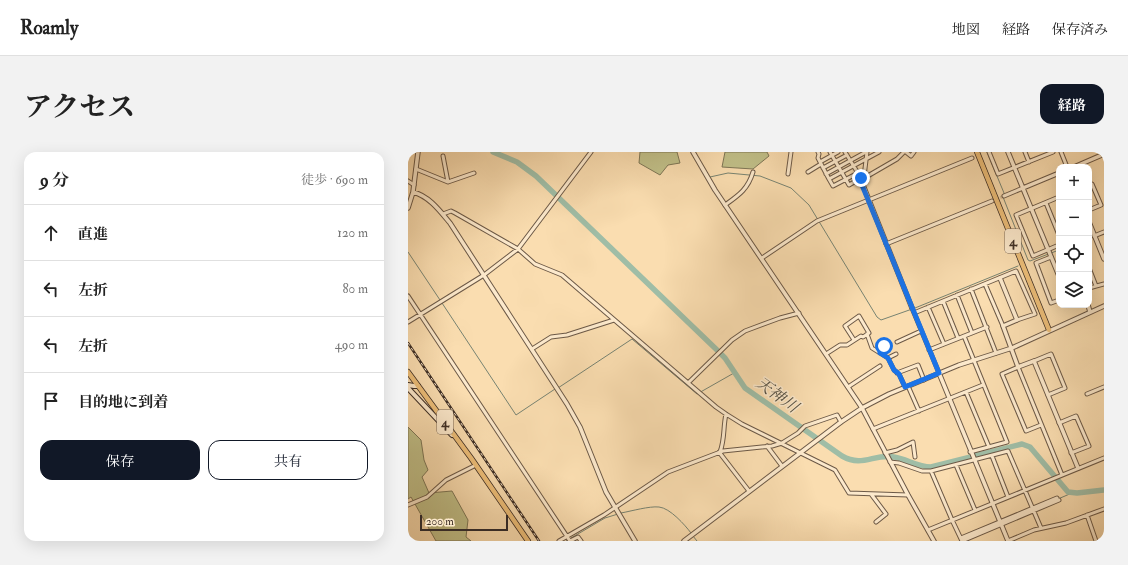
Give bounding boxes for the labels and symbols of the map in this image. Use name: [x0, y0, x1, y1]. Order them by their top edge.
route end: [852, 169, 870, 187]
road number: 4: [1005, 229, 1021, 253]
route start: [875, 337, 893, 355]
water label: 天神川: [752, 373, 804, 418]
road number: 4: [437, 410, 453, 434]
scale bar: [420, 513, 508, 532]

